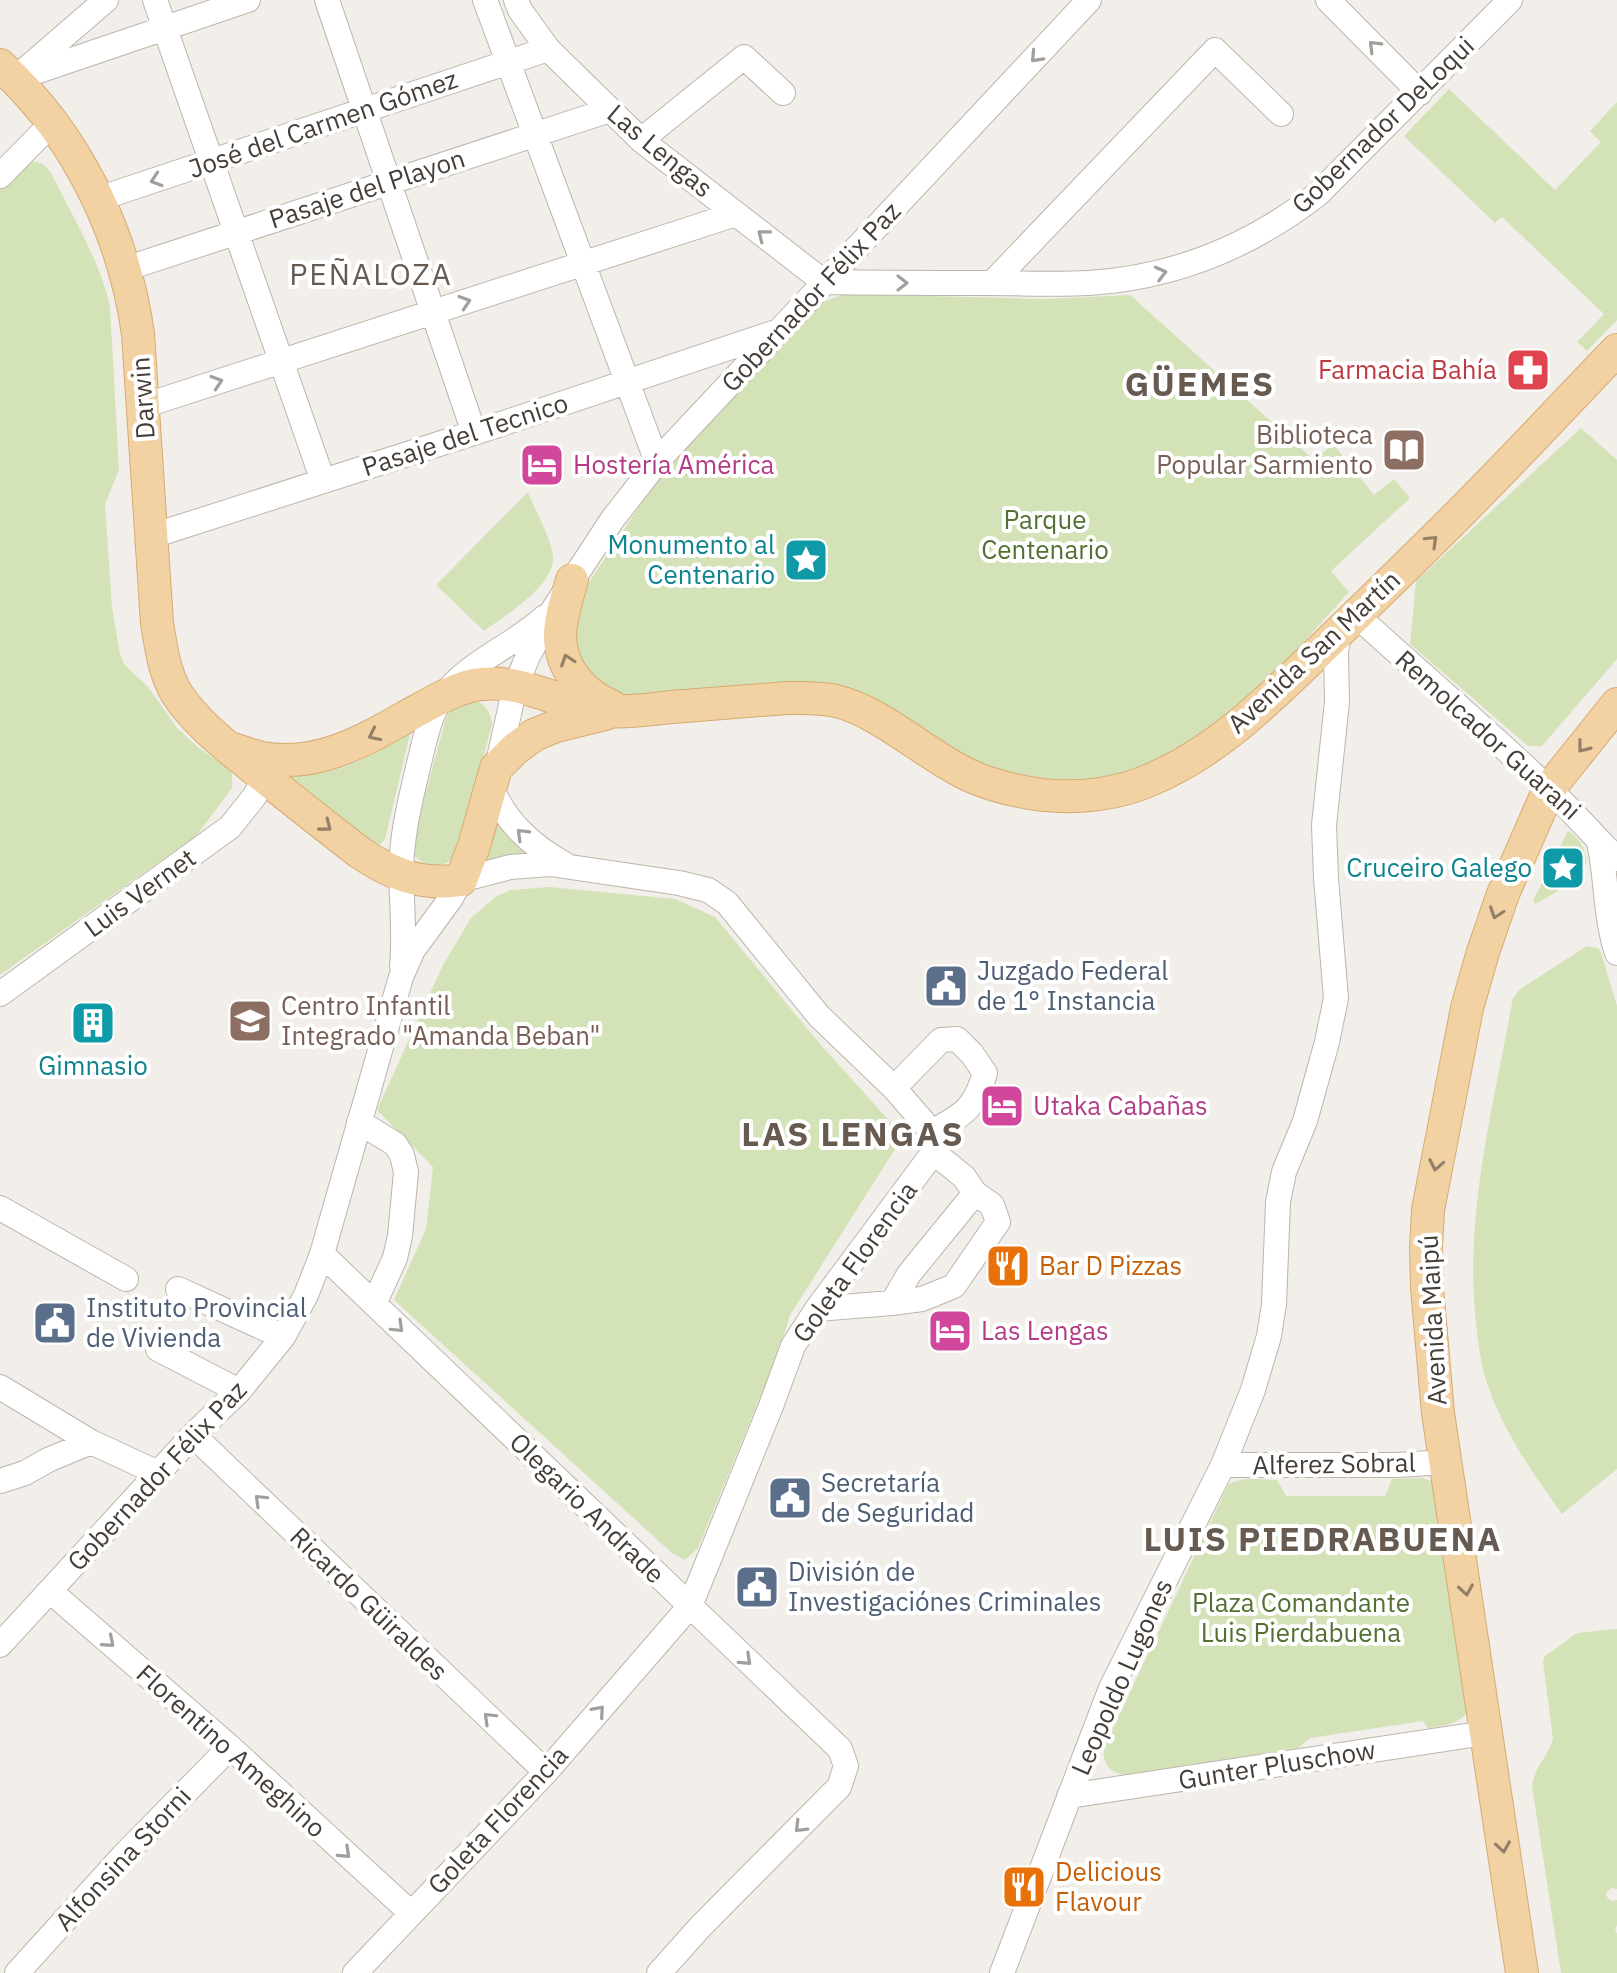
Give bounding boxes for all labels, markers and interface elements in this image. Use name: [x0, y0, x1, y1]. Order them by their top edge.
street label: Gobernador DeLoqui: [1284, 28, 1481, 220]
one-way arrow: [1369, 41, 1383, 56]
one-way arrow: [1030, 48, 1045, 62]
street label: José del Carmen Gómez: [184, 61, 462, 185]
street label: Las Lengas: [601, 96, 720, 204]
street label: Pasaje del Playon: [264, 140, 469, 236]
one-way arrow: [149, 171, 163, 187]
street label: Gobernador Félix Paz: [713, 194, 907, 399]
one-way arrow: [757, 230, 772, 244]
district label: PEÑALOZA: [289, 254, 453, 293]
one-way arrow: [1154, 265, 1168, 282]
one-way arrow: [896, 274, 909, 292]
one-way arrow: [457, 295, 471, 311]
pharmacy icon: Farmacia Bahía: [1504, 346, 1552, 394]
place label: Farmacia Bahía: [1318, 352, 1497, 386]
street label: Darwin: [122, 356, 162, 440]
district label: GÜEMES: [1125, 361, 1275, 405]
one-way arrow: [210, 375, 224, 391]
street label: Pasaje del Tecnico: [357, 385, 572, 483]
place label: Biblioteca Popular Sarmiento: [1156, 417, 1373, 481]
library icon: Biblioteca Popular Sarmiento: [1380, 426, 1428, 474]
hotel icon: Hostería América: [518, 441, 566, 489]
place label: Hostería América: [573, 447, 775, 481]
park label: Parque Centenario: [981, 502, 1109, 566]
place label: Monumento al Centenario: [607, 527, 775, 591]
place icon: Monumento al Centenario: [782, 536, 830, 584]
one-way arrow: [1423, 536, 1437, 550]
street label: Avenida San Martín: [1220, 562, 1407, 740]
street label: Remolcador Guarani: [1389, 642, 1589, 827]
one-way arrow: [560, 654, 576, 668]
one-way arrow: [367, 725, 382, 741]
one-way arrow: [1579, 738, 1593, 753]
one-way arrow: [317, 816, 331, 831]
one-way arrow: [517, 829, 532, 843]
street label: Luis Vernet: [77, 840, 202, 944]
place icon: Cruceiro Galego: [1539, 844, 1587, 892]
place label: Cruceiro Galego: [1346, 850, 1532, 884]
one-way arrow: [1490, 905, 1506, 919]
place label: Juzgado Federal de 1° Instancia: [977, 953, 1168, 1017]
public building icon: Juzgado Federal de 1° Instancia: [922, 962, 970, 1010]
place label: Centro Infantil Integrado "Amanda Beban": [281, 988, 601, 1052]
school or university icon: Centro Infantil Integrado "Amanda Beban": [226, 997, 274, 1045]
building icon: Gimnasio: [69, 999, 117, 1047]
place label: Gimnasio: [38, 1048, 148, 1082]
hotel icon: Utaka Cabañas: [978, 1082, 1026, 1130]
place label: Utaka Cabañas: [1033, 1088, 1208, 1122]
district label: LAS LENGAS: [741, 1111, 965, 1155]
one-way arrow: [1428, 1158, 1445, 1171]
street label: Goleta Florencia: [784, 1174, 924, 1349]
street label: Avenida Maipú: [1411, 1234, 1453, 1406]
restaurant icon: Bar D Pizzas: [984, 1242, 1032, 1290]
place label: Bar D Pizzas: [1039, 1248, 1182, 1282]
place label: Instituto Provincial de Vivienda: [86, 1290, 307, 1354]
public building icon: Instituto Provincial de Vivienda: [31, 1299, 79, 1347]
hotel icon: Las Lengas: [926, 1307, 974, 1355]
place label: Las Lengas: [981, 1313, 1109, 1347]
one-way arrow: [389, 1318, 403, 1332]
street label: Gobernador Félix Paz: [59, 1373, 253, 1578]
street label: Olegario Andrade: [503, 1424, 673, 1590]
street label: Alferez Sobral: [1252, 1445, 1416, 1481]
place label: Secretaría de Seguridad: [821, 1465, 974, 1529]
public building icon: Secretaría de Seguridad: [766, 1474, 814, 1522]
one-way arrow: [255, 1495, 270, 1509]
district label: LUIS PIEDRABUENA: [1144, 1516, 1502, 1560]
street label: Ricardo Güiraldes: [283, 1519, 456, 1687]
place label: División de Investigaciónes Criminales: [788, 1554, 1101, 1618]
public building icon: División de Investigaciónes Criminales: [733, 1563, 781, 1611]
street label: Leopoldo Lugones: [1063, 1573, 1180, 1780]
one-way arrow: [1457, 1583, 1474, 1596]
park label: Plaza Comandante Luis Pierdabuena: [1192, 1585, 1410, 1649]
one-way arrow: [100, 1632, 115, 1647]
one-way arrow: [737, 1650, 751, 1665]
street label: Florentino Ameghino: [130, 1656, 334, 1844]
one-way arrow: [589, 1705, 603, 1720]
one-way arrow: [483, 1714, 498, 1728]
street label: Gunter Pluschow: [1176, 1732, 1378, 1796]
street label: Goleta Florencia: [420, 1738, 575, 1901]
street label: Alfonsina Storni: [47, 1779, 198, 1938]
one-way arrow: [795, 1818, 809, 1832]
one-way arrow: [1494, 1840, 1511, 1854]
one-way arrow: [335, 1843, 350, 1857]
place label: Delicious Flavour: [1055, 1854, 1162, 1918]
restaurant icon: Delicious Flavour: [1000, 1863, 1048, 1911]

